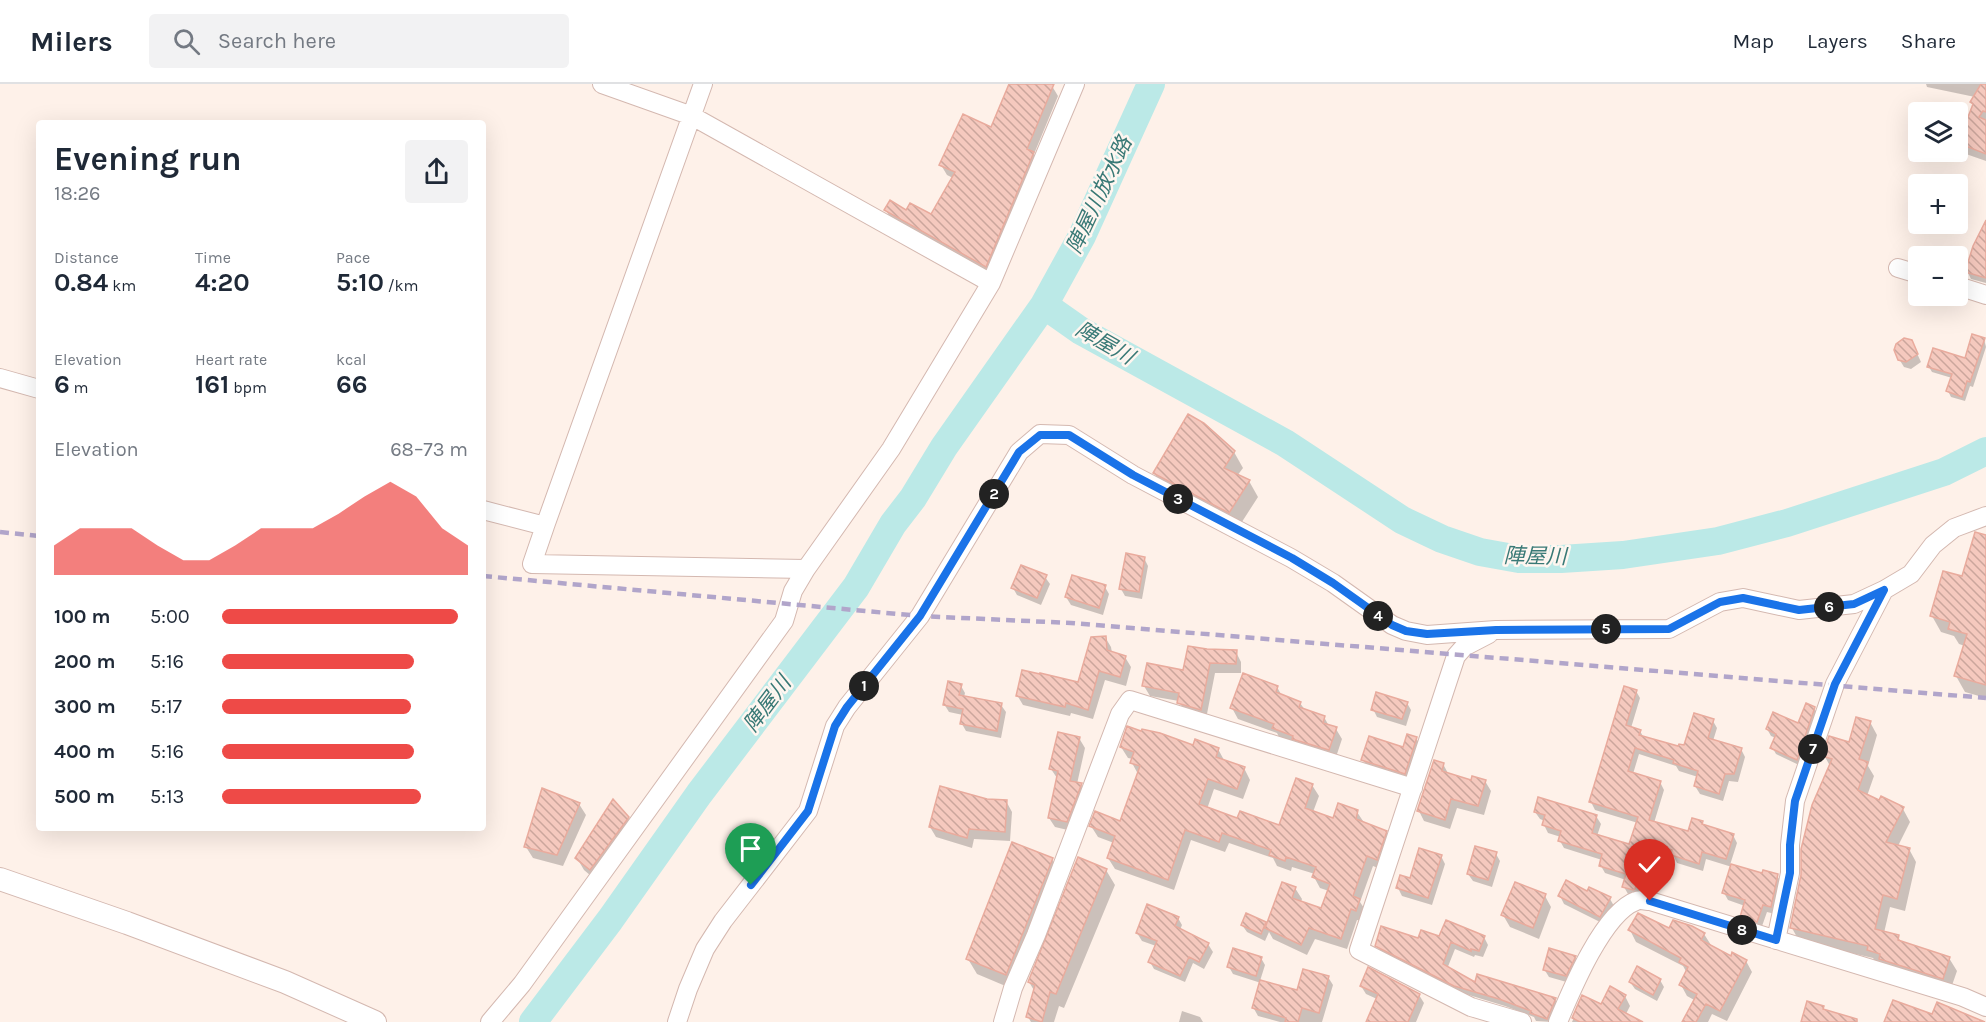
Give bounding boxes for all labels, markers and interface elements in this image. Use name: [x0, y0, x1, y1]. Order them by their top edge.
search box: [149, 14, 569, 68]
text: Milers: [30, 25, 113, 58]
icon: search: [170, 25, 203, 58]
text: Search here: [218, 28, 336, 54]
text: Map: [1732, 29, 1774, 53]
text: Layers: [1807, 29, 1868, 53]
text: Share: [1901, 29, 1956, 53]
map controls: [1908, 102, 1968, 306]
button: layers: [1908, 102, 1968, 162]
water label: 陣屋川放水路: [1061, 131, 1137, 257]
text: Evening run: [54, 140, 242, 178]
button: share: [405, 140, 468, 203]
button: +: [1908, 174, 1968, 234]
text: 18:26: [54, 182, 101, 205]
button: −: [1908, 246, 1968, 306]
text: Distance: [54, 248, 119, 267]
text: Time: [195, 248, 231, 267]
text: Pace: [336, 248, 370, 267]
text: 0.84: [54, 267, 108, 298]
text: 4:20: [195, 267, 250, 298]
text: 5:10: [336, 267, 384, 298]
text: km: [108, 276, 136, 295]
text: /km: [384, 276, 419, 295]
water label: 陣屋川: [1072, 317, 1140, 370]
text: Elevation: [54, 350, 122, 369]
text: Heart rate: [195, 350, 267, 369]
text: kcal: [336, 350, 367, 369]
text: 6: [54, 369, 70, 400]
text: 161: [195, 369, 229, 400]
text: 66: [336, 369, 368, 400]
text: m: [70, 378, 89, 397]
text: bpm: [229, 378, 267, 397]
text: Elevation: [54, 438, 139, 461]
text: 68–73 m: [390, 438, 468, 461]
pin: 2: [979, 479, 1009, 509]
text: 2: [989, 484, 999, 503]
pin: 3: [1163, 484, 1193, 514]
text: 3: [1173, 489, 1183, 508]
water label: 陣屋川: [1503, 543, 1569, 569]
pin: 6: [1814, 592, 1844, 622]
text: 6: [1824, 597, 1834, 616]
pin: 4: [1363, 601, 1393, 631]
text: 100 m: [54, 605, 110, 628]
text: 5:00: [150, 605, 190, 628]
text: 4: [1373, 606, 1383, 625]
pin: 5: [1591, 614, 1621, 644]
text: 5: [1601, 619, 1611, 638]
text: 200 m: [54, 650, 115, 673]
text: 5:16: [150, 650, 184, 673]
water label: 陣屋川: [738, 670, 797, 736]
pin: 1: [849, 671, 879, 701]
text: 1: [861, 676, 867, 695]
text: 300 m: [54, 695, 116, 718]
text: 5:17: [150, 695, 182, 718]
pin: 7: [1798, 734, 1828, 764]
text: 7: [1809, 739, 1817, 758]
text: 400 m: [54, 740, 115, 763]
text: 5:16: [150, 740, 184, 763]
text: 500 m: [54, 785, 115, 808]
text: 5:13: [150, 785, 184, 808]
pin: [725, 823, 776, 885]
icon: arrive: [734, 832, 767, 865]
pin: [1624, 839, 1675, 901]
icon: check: [1633, 848, 1666, 881]
pin: 8: [1727, 915, 1757, 945]
text: 8: [1737, 920, 1747, 939]

